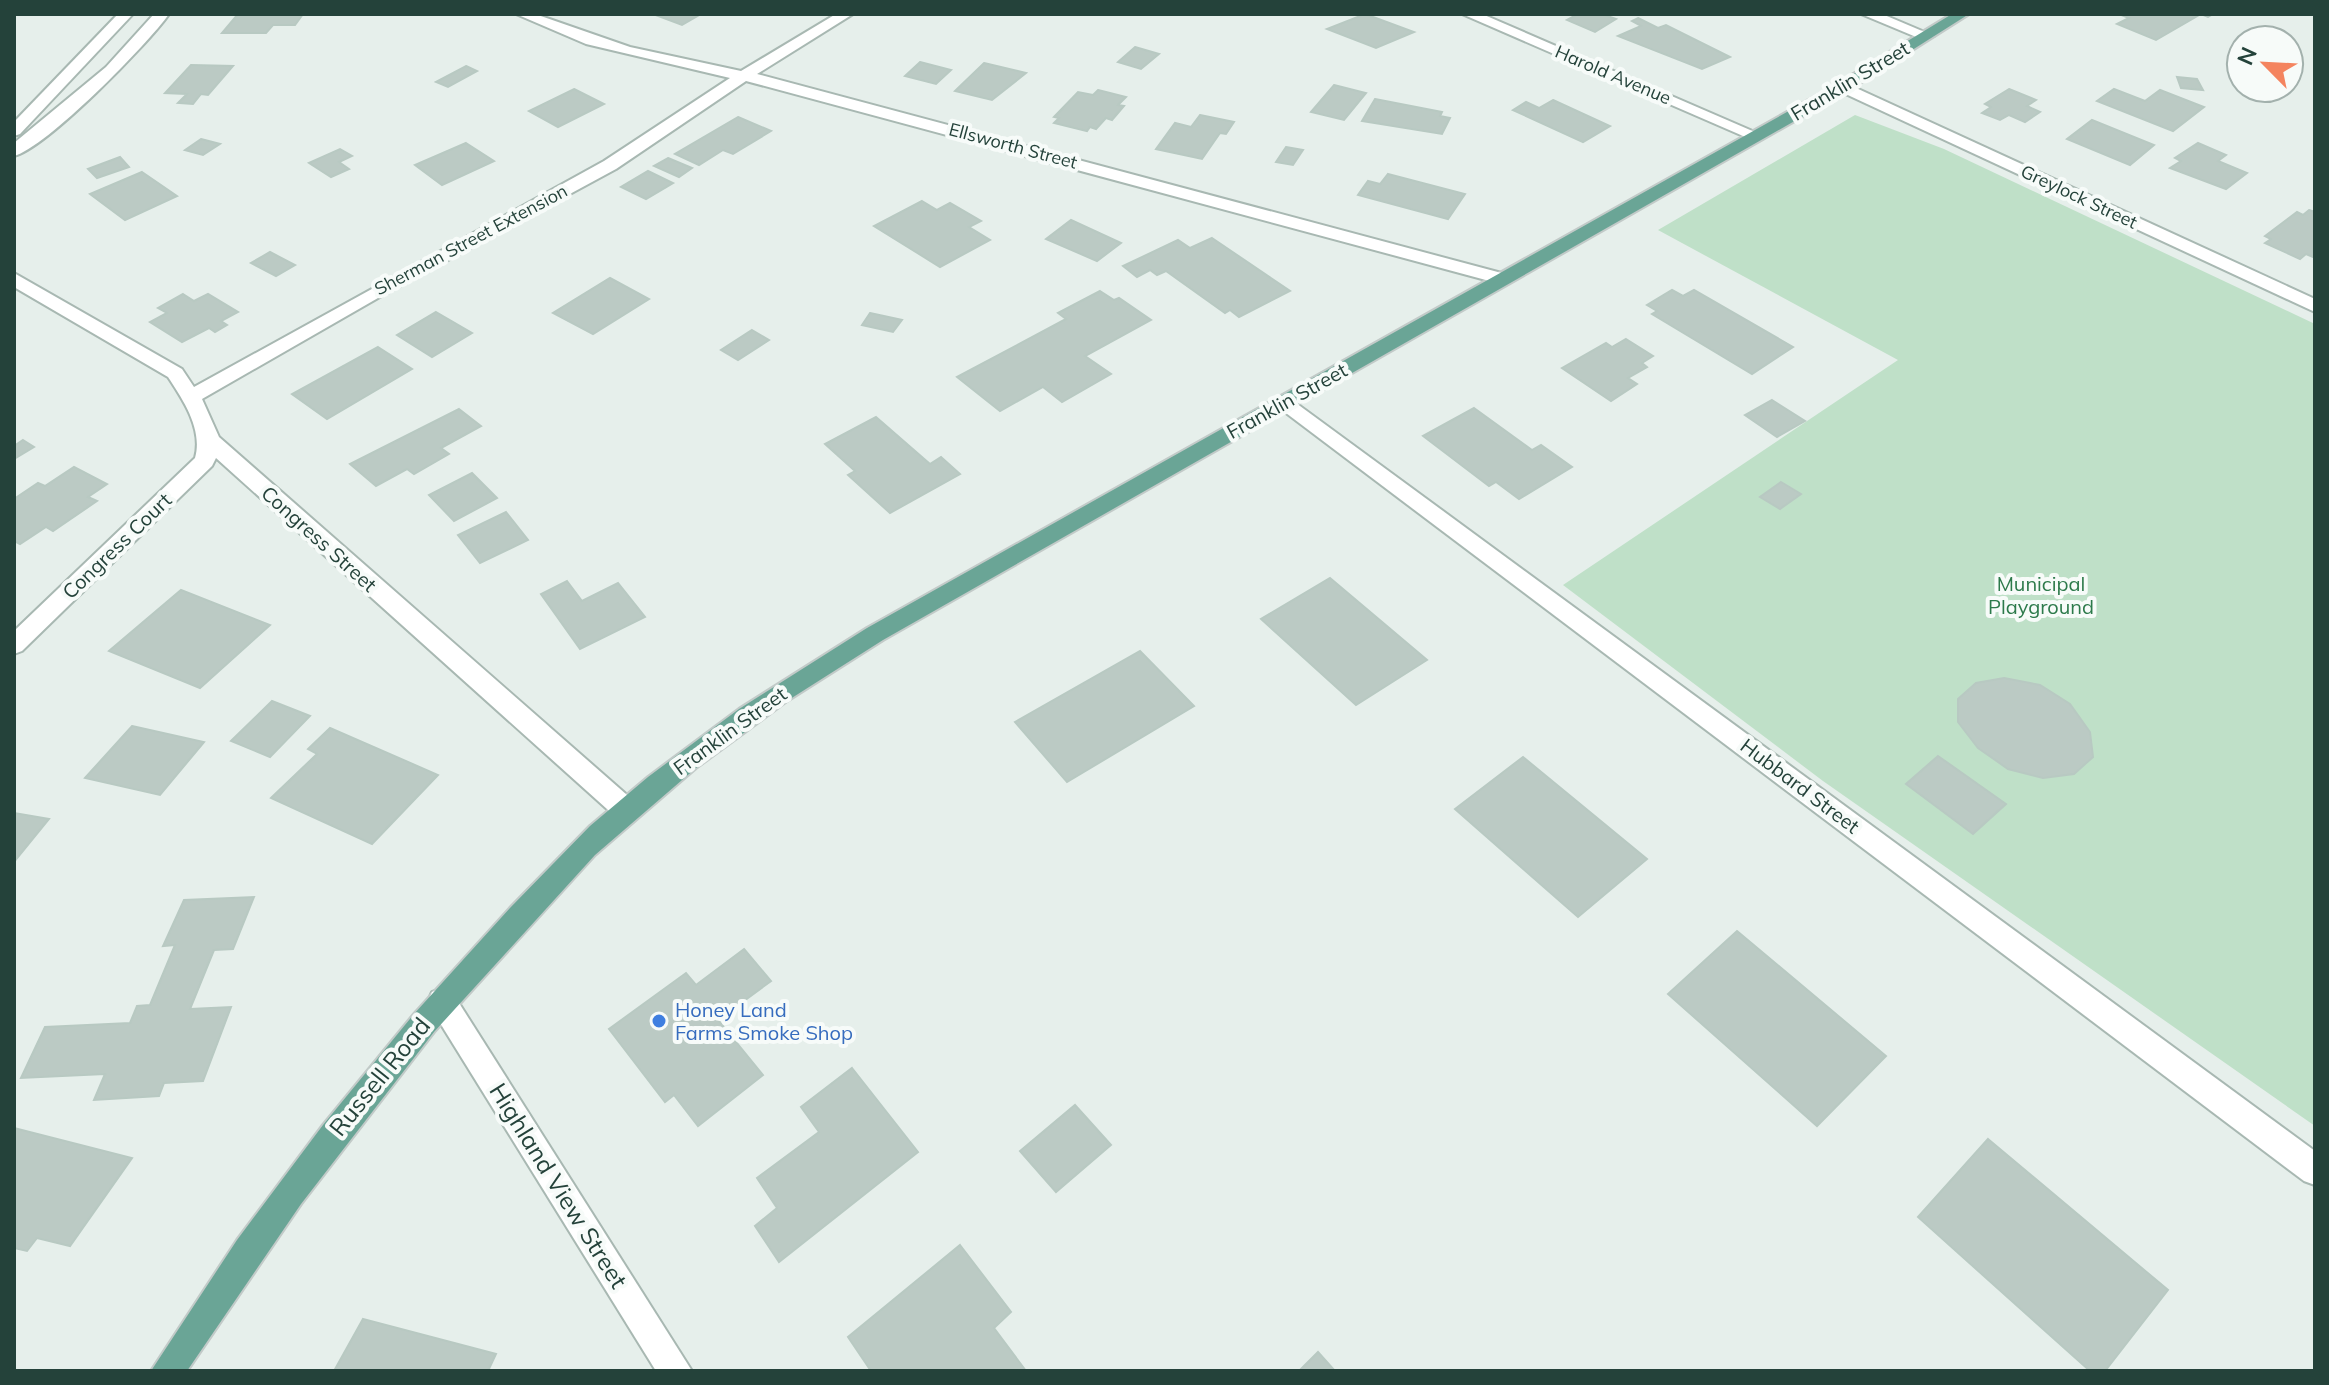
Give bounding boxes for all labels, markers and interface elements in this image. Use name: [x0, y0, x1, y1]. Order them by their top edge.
north arrow: [2225, 24, 2305, 104]
street label: Franklin Street: [1786, 35, 1914, 126]
street label: Harold Avenue: [1552, 40, 1675, 109]
text: N: [2231, 43, 2263, 69]
street label: Ellsworth Street: [946, 117, 1080, 174]
street label: Greylock Street: [2017, 159, 2141, 234]
street label: Sherman Street Extension: [370, 179, 571, 300]
street label: Franklin Street: [1222, 357, 1351, 444]
street label: Congress Street: [257, 480, 382, 597]
street label: Congress Court: [57, 487, 176, 604]
park label: Municipal Playground: [1988, 571, 2094, 619]
street label: Franklin Street: [668, 681, 791, 780]
street label: Hubbard Street: [1736, 733, 1865, 838]
place label: Honey Land Farms Smoke Shop: [675, 997, 853, 1045]
street label: Russell Road: [322, 1011, 436, 1142]
marker: Honey Land Farms Smoke Shop: [650, 1012, 668, 1030]
street label: Highland View Street: [484, 1077, 634, 1294]

